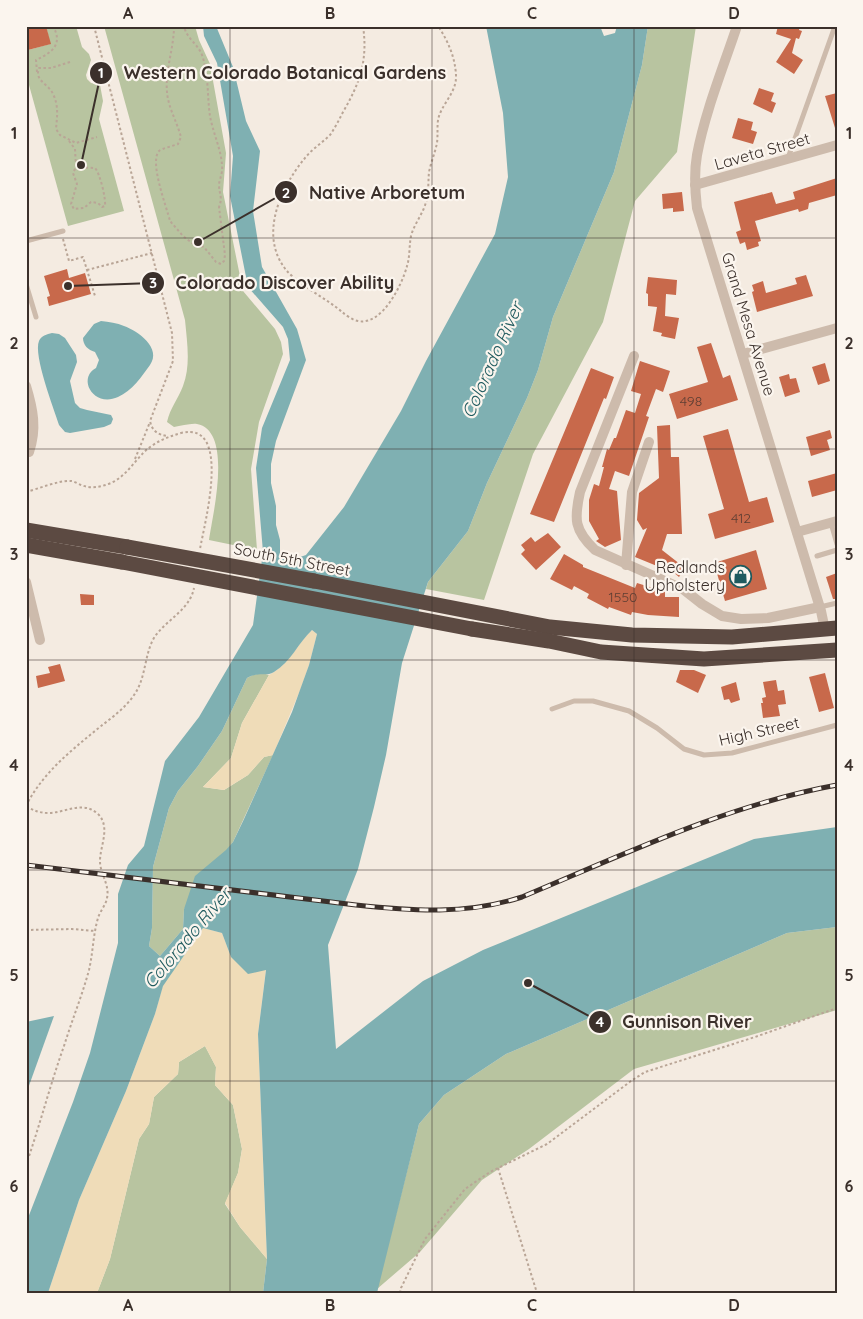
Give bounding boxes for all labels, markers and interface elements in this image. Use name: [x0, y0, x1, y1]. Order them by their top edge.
text: A: [123, 3, 134, 23]
text: B: [325, 3, 335, 23]
text: C: [527, 3, 537, 23]
text: D: [728, 3, 740, 23]
callout: Western Colorado Botanical Gardens: [89, 56, 456, 89]
text: Western Colorado Botanical Gardens: [124, 61, 447, 84]
text: 1: [98, 63, 104, 82]
text: 1: [11, 123, 17, 143]
text: 1: [846, 123, 852, 143]
street label: Laveta Street: [712, 128, 812, 174]
callout: Native Arboretum: [274, 176, 475, 209]
text: Native Arboretum: [309, 181, 465, 204]
text: 2: [282, 183, 290, 202]
street label: Grand Mesa Avenue: [718, 250, 780, 398]
callout: Colorado Discover Ability: [141, 266, 405, 299]
text: Colorado Discover Ability: [176, 271, 394, 294]
text: 3: [149, 273, 157, 292]
water label: Colorado River: [456, 297, 529, 421]
text: 2: [9, 333, 19, 353]
text: 2: [844, 333, 854, 353]
house number: 498: [680, 392, 702, 410]
house number: 412: [731, 509, 751, 527]
street label: South 5th Street: [232, 538, 352, 580]
text: 3: [10, 544, 18, 564]
text: 3: [845, 544, 853, 564]
place label: Redlands Upholstery: [644, 557, 725, 595]
shop icon: Redlands Upholstery: [729, 564, 753, 588]
house number: 1550: [609, 588, 637, 606]
street label: High Street: [717, 712, 801, 750]
text: 4: [9, 755, 19, 775]
text: 4: [844, 755, 854, 775]
water label: Colorado River: [138, 881, 237, 993]
text: 5: [9, 965, 19, 985]
text: 5: [844, 965, 854, 985]
callout: Gunnison River: [587, 1005, 762, 1038]
text: Gunnison River: [622, 1010, 752, 1033]
text: 4: [596, 1012, 605, 1031]
text: 6: [10, 1176, 19, 1196]
text: 6: [845, 1176, 854, 1196]
text: A: [123, 1295, 134, 1315]
text: B: [325, 1295, 335, 1315]
text: C: [527, 1295, 537, 1315]
text: D: [728, 1295, 740, 1315]

